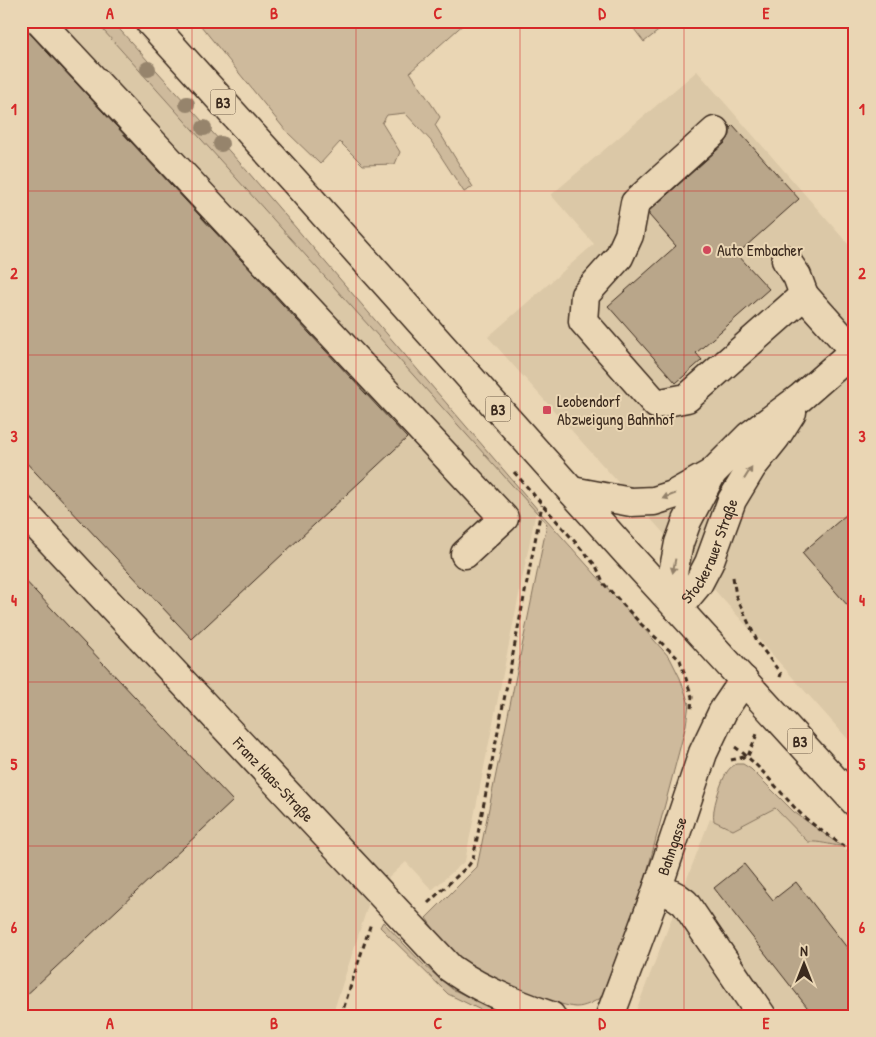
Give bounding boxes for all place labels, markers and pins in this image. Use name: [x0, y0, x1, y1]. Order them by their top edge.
place label: Auto Embacher: [717, 239, 803, 261]
marker: Auto Embacher: [701, 244, 713, 256]
place label: Leobendorf Abzweigung Bahnhof: [557, 390, 675, 430]
marker: Leobendorf Abzweigung Bahnhof: [541, 404, 553, 416]

